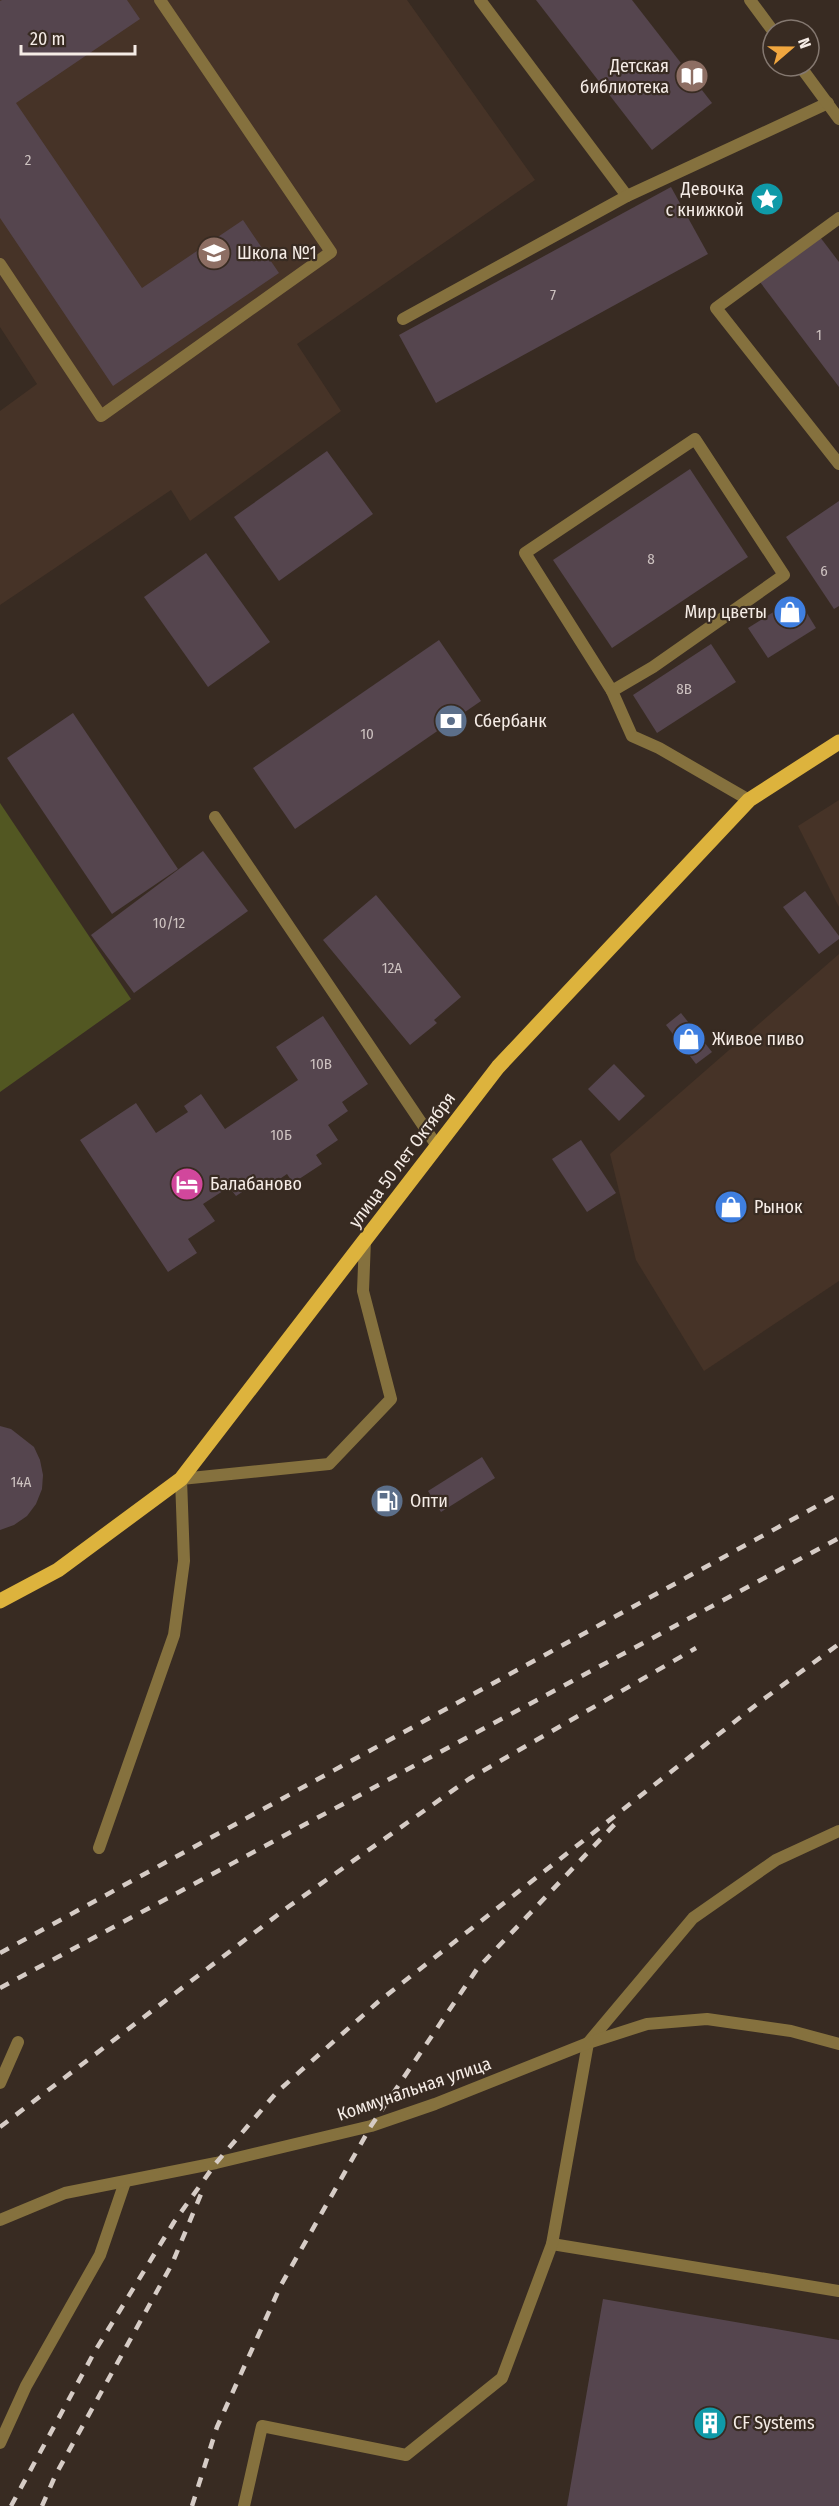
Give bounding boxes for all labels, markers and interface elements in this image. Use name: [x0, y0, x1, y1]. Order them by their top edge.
scale bar: [21, 18, 135, 56]
north arrow: [761, 18, 821, 78]
text: 20 m: [30, 28, 65, 50]
text: N: [794, 35, 815, 51]
place label: Детская библиотека: [580, 55, 669, 98]
library icon: Детская библиотека: [674, 58, 710, 94]
house number: 2: [25, 151, 32, 169]
place label: Девочка с книжкой: [665, 178, 744, 221]
place icon: Девочка с книжкой: [749, 181, 785, 217]
school or university icon: Школа №1: [196, 235, 232, 271]
place label: Школа №1: [237, 242, 317, 264]
house number: 7: [550, 286, 556, 304]
house number: 1: [816, 326, 822, 344]
house number: 8: [647, 550, 655, 568]
house number: 6: [820, 562, 828, 580]
shop icon: Мир цветы: [772, 594, 808, 630]
place label: Мир цветы: [684, 601, 767, 623]
house number: 8В: [676, 680, 692, 698]
bank icon: Сбербанк: [433, 703, 469, 739]
place label: Сбербанк: [474, 710, 547, 732]
house number: 10: [360, 725, 374, 743]
house number: 10/12: [153, 914, 186, 932]
house number: 12А: [382, 959, 402, 977]
shop icon: Живое пиво: [671, 1021, 707, 1057]
place label: Живое пиво: [712, 1028, 804, 1050]
house number: 10В: [310, 1055, 332, 1073]
street label: улица 50 лет Октября: [344, 1088, 460, 1232]
house number: 10Б: [270, 1126, 292, 1144]
hotel icon: Балабаново: [169, 1166, 205, 1202]
place label: Балабаново: [210, 1173, 302, 1195]
shop icon: Рынок: [713, 1189, 749, 1225]
place label: Рынок: [754, 1196, 803, 1218]
house number: 14А: [10, 1473, 32, 1491]
fuel station icon: Опти: [369, 1483, 405, 1519]
place label: Опти: [410, 1490, 448, 1512]
street label: Коммунальная улица: [334, 2052, 494, 2126]
building icon: CF Systems: [692, 2405, 728, 2441]
place label: CF Systems: [733, 2412, 815, 2434]

